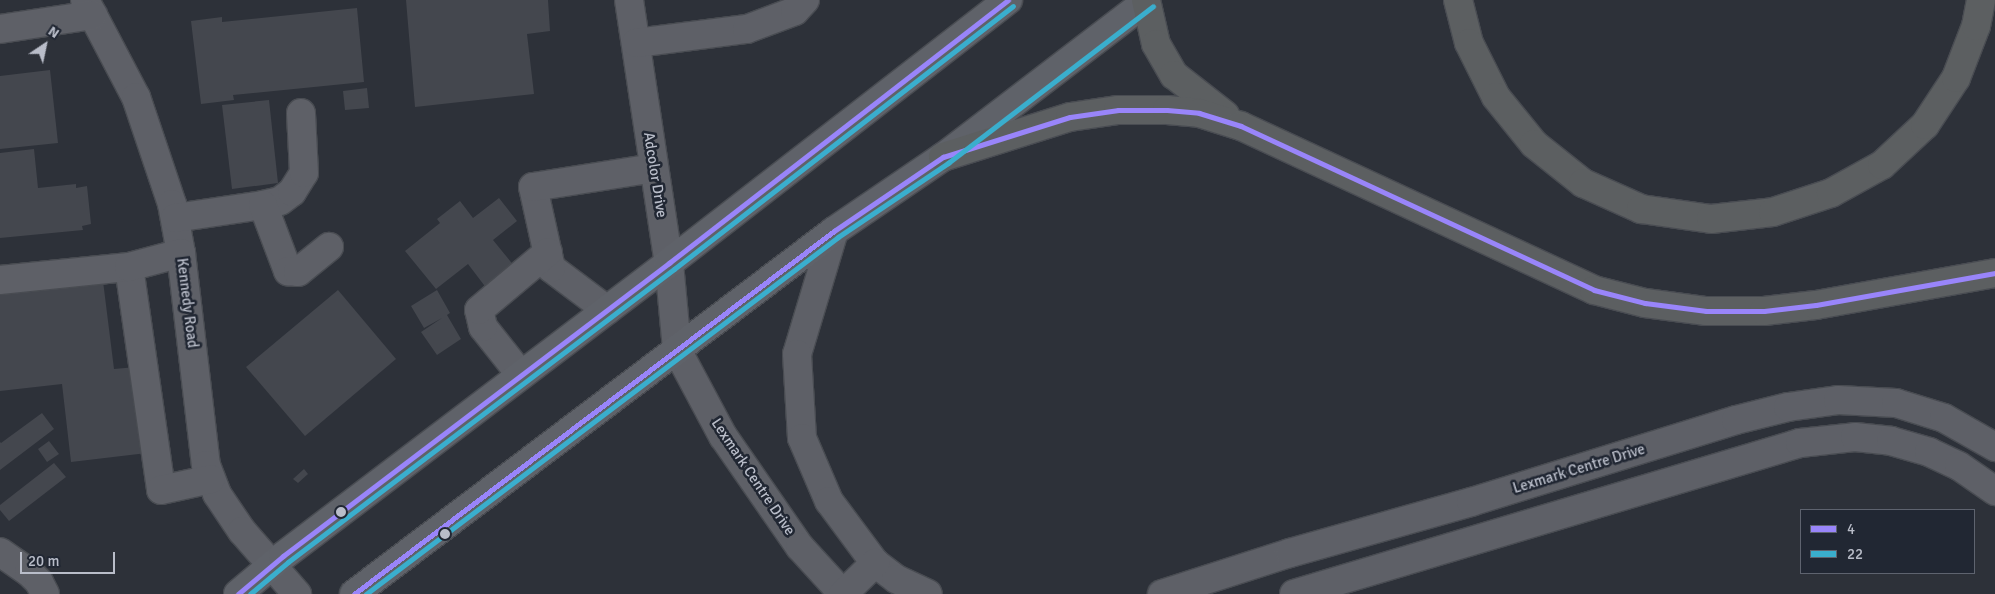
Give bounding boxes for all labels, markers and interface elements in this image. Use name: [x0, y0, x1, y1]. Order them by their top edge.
north arrow: [20, 20, 70, 70]
text: N: [45, 22, 62, 42]
street label: Adcolor Drive: [639, 131, 671, 219]
street label: Kennedy Road: [173, 257, 201, 349]
street label: Lexmark Centre Drive: [707, 415, 799, 539]
street label: Lexmark Centre Drive: [1511, 440, 1647, 498]
unlabelled marker: [336, 507, 346, 517]
legend: [1800, 509, 1975, 574]
text: 4: [1847, 520, 1855, 538]
unlabelled marker: [440, 529, 450, 539]
scale bar: [22, 542, 118, 574]
text: 22: [1847, 545, 1863, 563]
text: 20 m: [28, 552, 59, 570]

